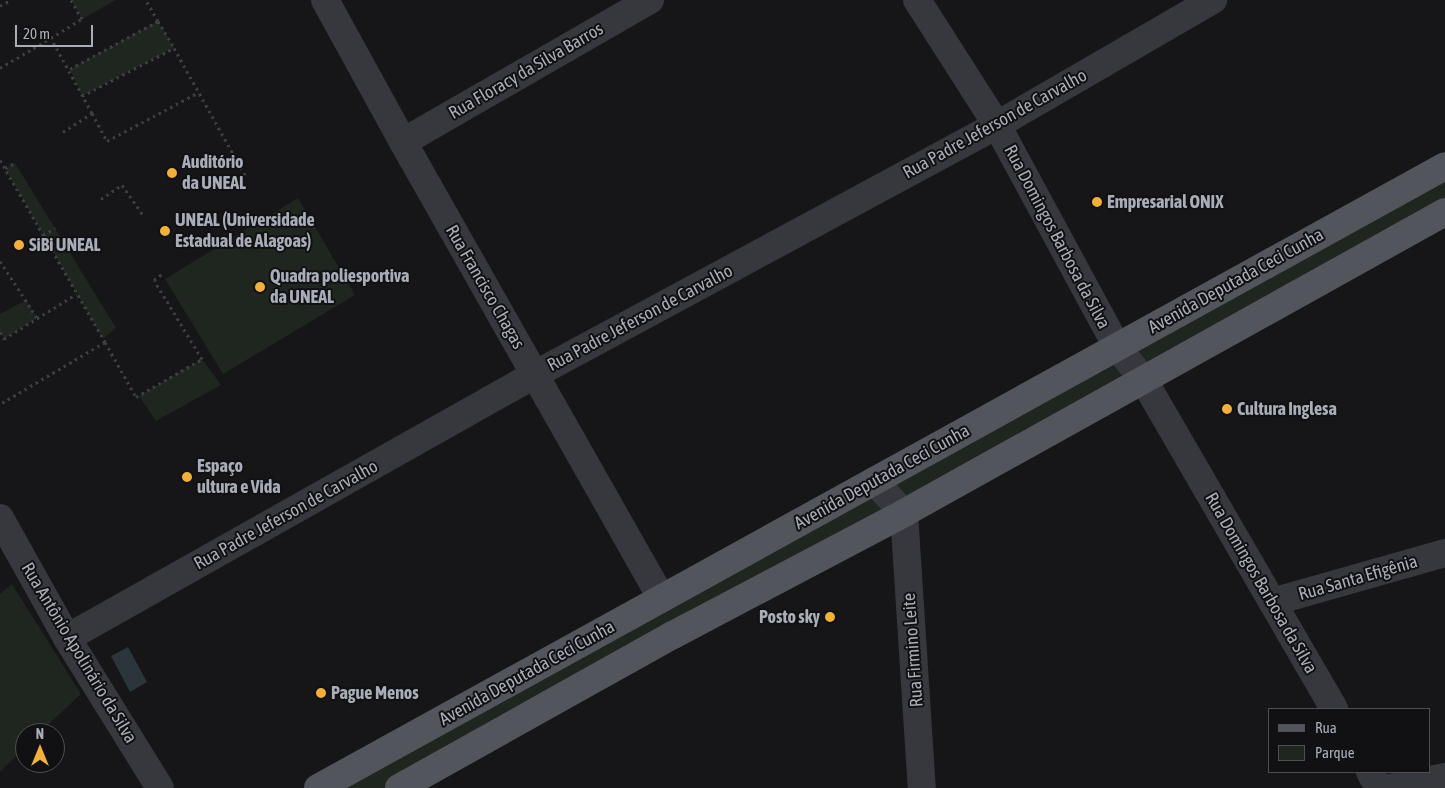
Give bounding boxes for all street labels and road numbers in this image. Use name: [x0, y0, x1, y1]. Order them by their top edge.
street label: Rua Floracy da Silva Barros: [445, 18, 607, 124]
street label: Rua Padre Jeferson de Carvalho: [899, 64, 1091, 184]
street label: Rua Domingos Barbosa da Silva: [999, 141, 1115, 333]
street label: Rua Francisco Chagas: [441, 221, 529, 353]
street label: Avenida Deputada Ceci Cunha: [1145, 224, 1327, 338]
street label: Rua Padre Jeferson de Carvalho: [544, 260, 736, 376]
street label: Avenida Deputada Ceci Cunha: [791, 420, 973, 534]
street label: Rua Padre Jeferson de Carvalho: [190, 455, 382, 575]
street label: Rua Domingos Barbosa da Silva: [1200, 489, 1322, 677]
street label: Rua Santa Efigênia: [1296, 551, 1420, 605]
street label: Rua Antônio Apolinário da Silva: [16, 559, 142, 747]
street label: Rua Firmino Leite: [898, 592, 928, 708]
street label: Avenida Deputada Ceci Cunha: [436, 616, 618, 730]

